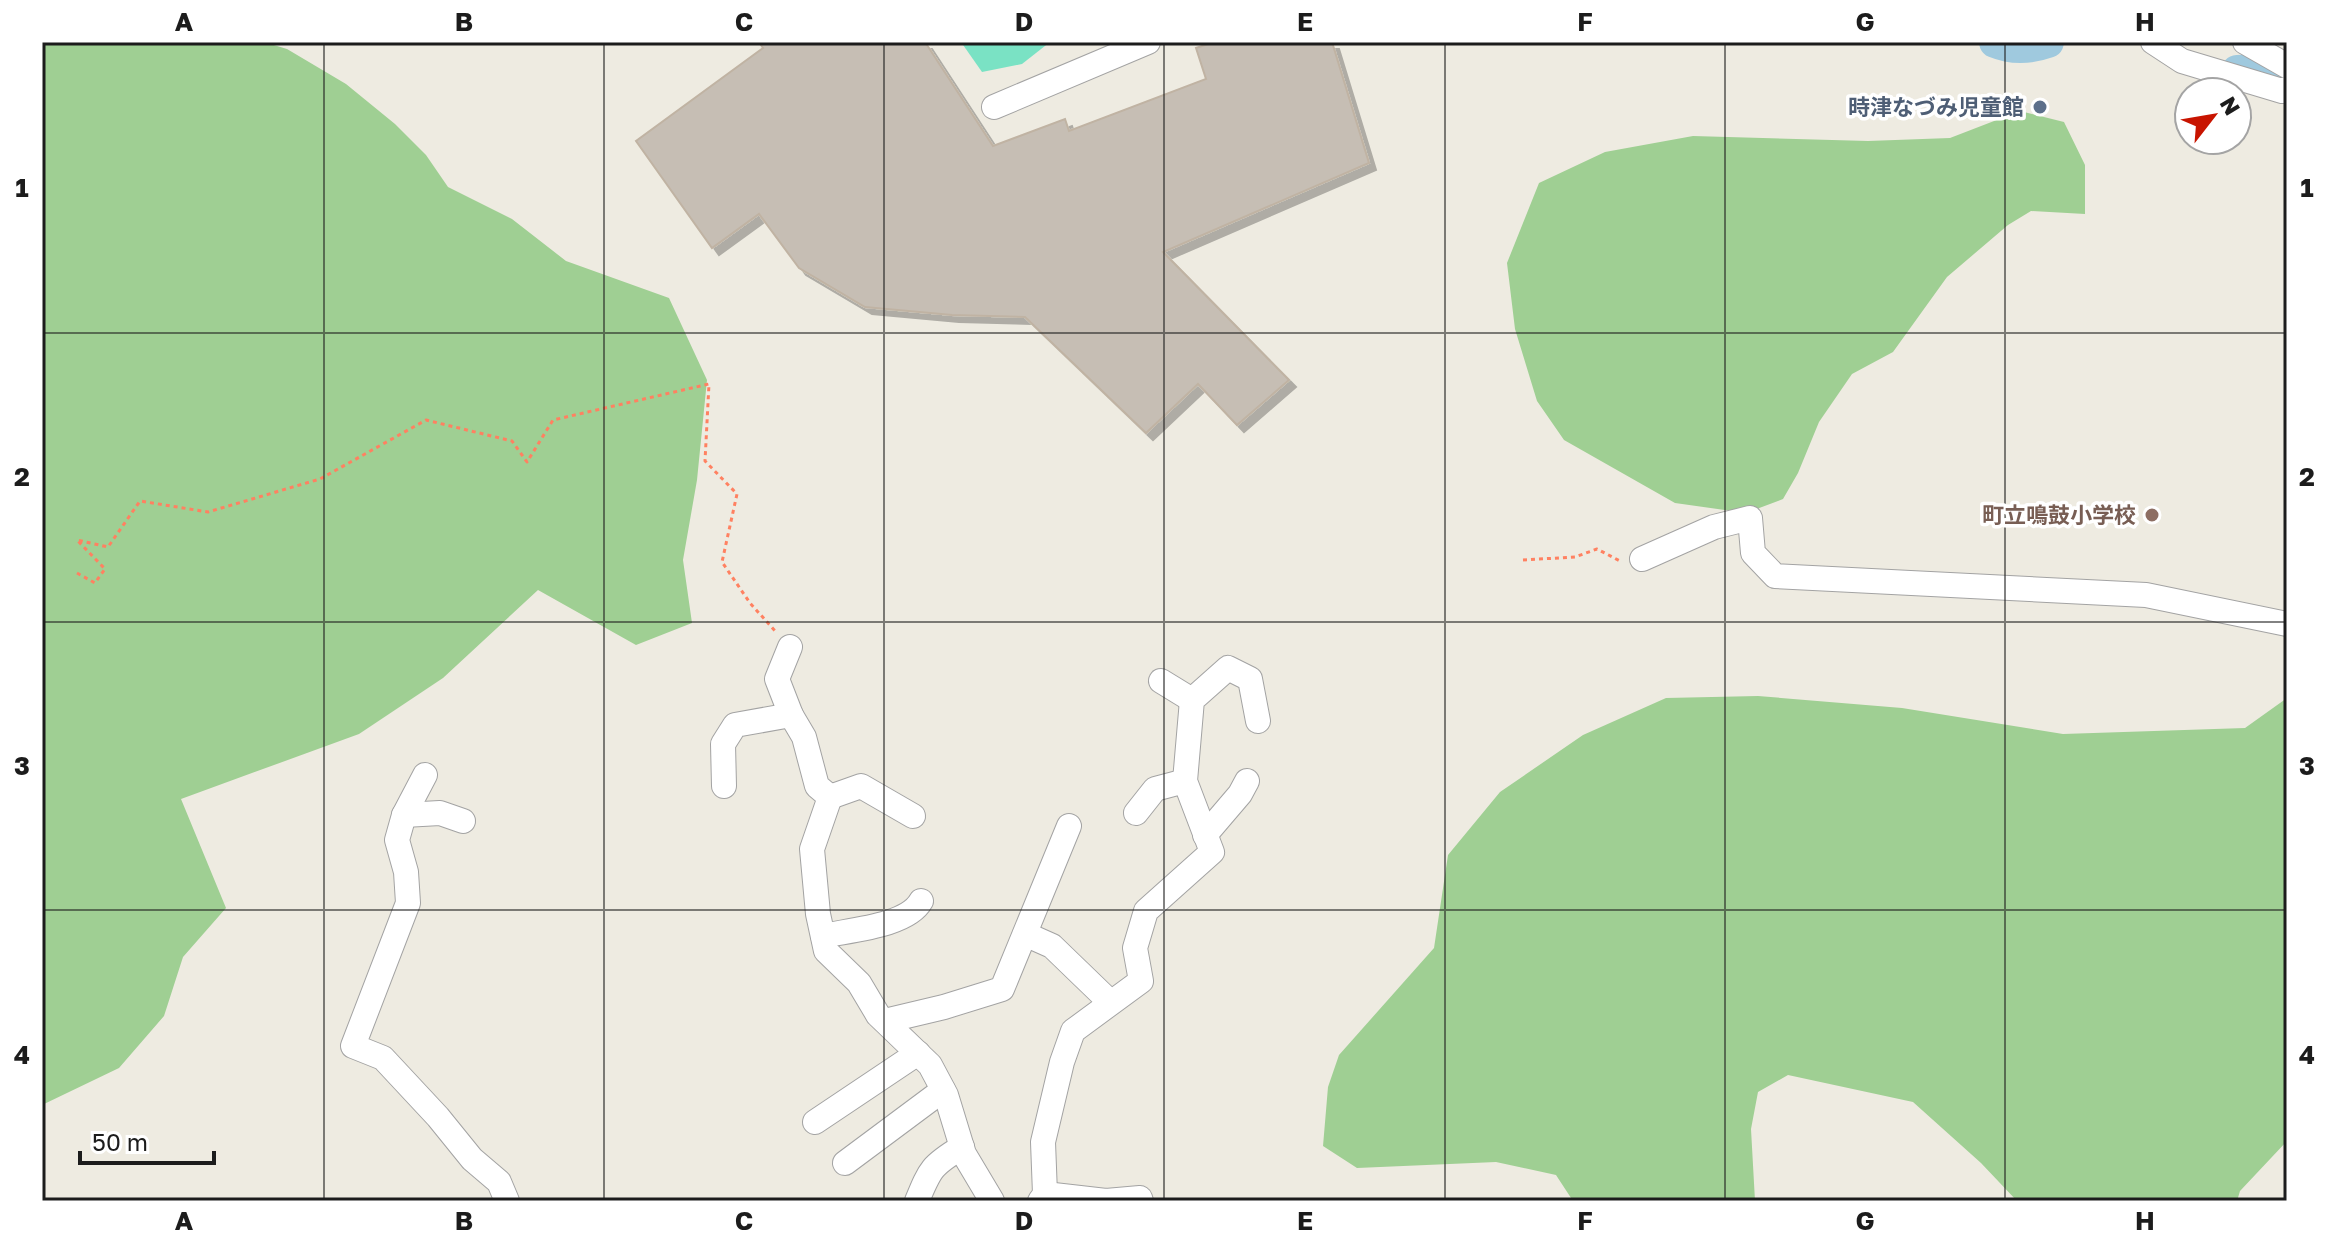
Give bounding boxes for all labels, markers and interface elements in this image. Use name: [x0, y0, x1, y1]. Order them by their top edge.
text: A: [175, 6, 194, 37]
text: B: [455, 6, 473, 37]
text: C: [735, 6, 753, 37]
text: D: [1015, 6, 1033, 37]
text: E: [1297, 6, 1313, 37]
text: F: [1577, 6, 1593, 37]
text: G: [1855, 6, 1875, 37]
text: H: [2135, 6, 2155, 37]
north arrow: [2173, 76, 2253, 156]
text: N: [2215, 91, 2246, 120]
place label: 時津なづみ児童館: [1848, 93, 2024, 120]
marker: 時津なづみ児童館: [2031, 98, 2049, 116]
text: 1: [15, 172, 29, 203]
text: 1: [2300, 172, 2314, 203]
text: 2: [14, 461, 30, 492]
text: 2: [2299, 461, 2315, 492]
place label: 町立鳴鼓小学校: [1982, 501, 2136, 528]
marker: 町立鳴鼓小学校: [2143, 506, 2161, 524]
text: 3: [14, 750, 30, 781]
text: 3: [2299, 750, 2315, 781]
text: 4: [14, 1039, 30, 1070]
text: 4: [2299, 1039, 2315, 1070]
scale bar: [80, 1115, 214, 1165]
text: 50 m: [92, 1127, 148, 1156]
text: A: [175, 1205, 194, 1236]
text: B: [455, 1205, 473, 1236]
text: C: [735, 1205, 753, 1236]
text: D: [1015, 1205, 1033, 1236]
text: E: [1297, 1205, 1313, 1236]
text: F: [1577, 1205, 1593, 1236]
text: G: [1855, 1205, 1875, 1236]
text: H: [2135, 1205, 2155, 1236]

